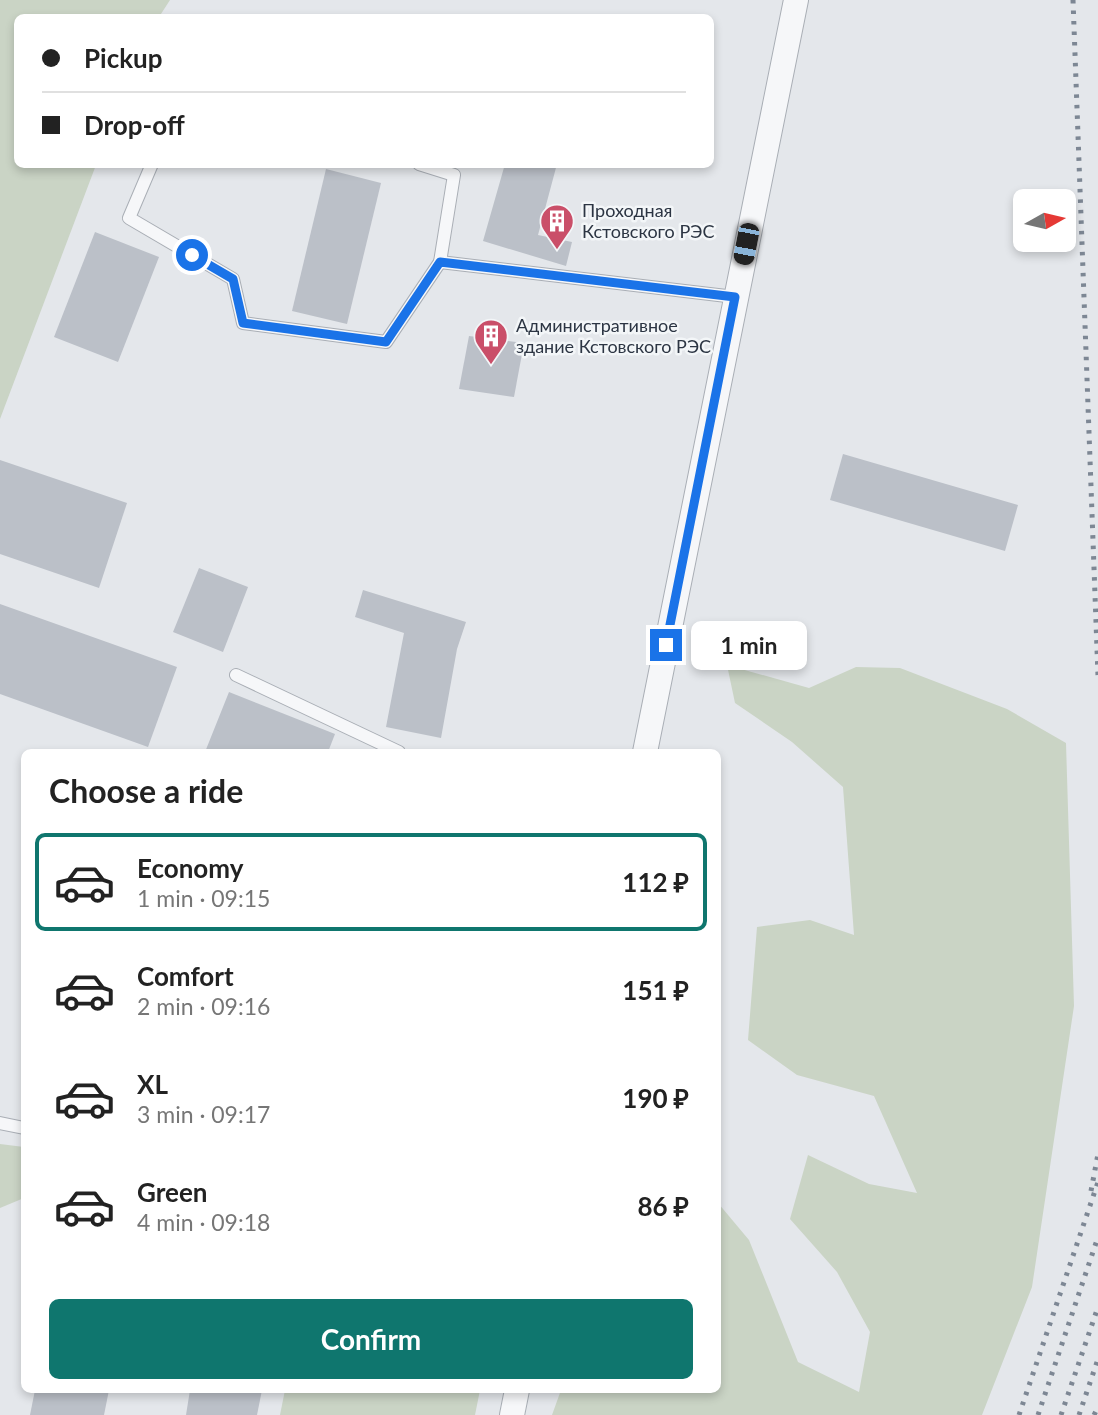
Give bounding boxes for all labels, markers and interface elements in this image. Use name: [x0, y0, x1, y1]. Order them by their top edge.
text: Pickup: [84, 42, 163, 74]
text: Drop-off: [84, 109, 185, 141]
north arrow: [1013, 189, 1076, 252]
map controls: [1013, 189, 1076, 252]
place label: Проходная Кстовского РЭС: [582, 199, 714, 242]
building icon: Проходная Кстовского РЭС: [538, 202, 576, 251]
car: [732, 221, 761, 267]
route start: [176, 239, 208, 271]
place label: Административное здание Кстовского РЭС: [516, 314, 711, 357]
building icon: Административное здание Кстовского РЭС: [472, 317, 510, 366]
callout: 1 min: [690, 620, 806, 670]
route end: [650, 629, 682, 661]
text: 1 min: [720, 631, 778, 659]
text: Choose a ride: [49, 771, 243, 810]
icon: car: [53, 851, 116, 914]
text: Economy: [137, 852, 243, 884]
text: 112 ₽: [622, 866, 689, 898]
text: 1 min · 09:15: [137, 884, 270, 912]
icon: car: [53, 959, 116, 1022]
text: Comfort: [137, 960, 234, 992]
text: 151 ₽: [622, 974, 689, 1006]
text: 2 min · 09:16: [137, 992, 270, 1020]
icon: car: [53, 1067, 116, 1130]
text: XL: [137, 1068, 168, 1100]
text: 190 ₽: [622, 1082, 689, 1114]
text: 3 min · 09:17: [137, 1100, 270, 1128]
icon: car: [53, 1175, 116, 1238]
text: Green: [137, 1176, 207, 1208]
text: 86 ₽: [637, 1190, 689, 1222]
text: 4 min · 09:18: [137, 1208, 270, 1236]
button: Confirm: [49, 1299, 693, 1379]

